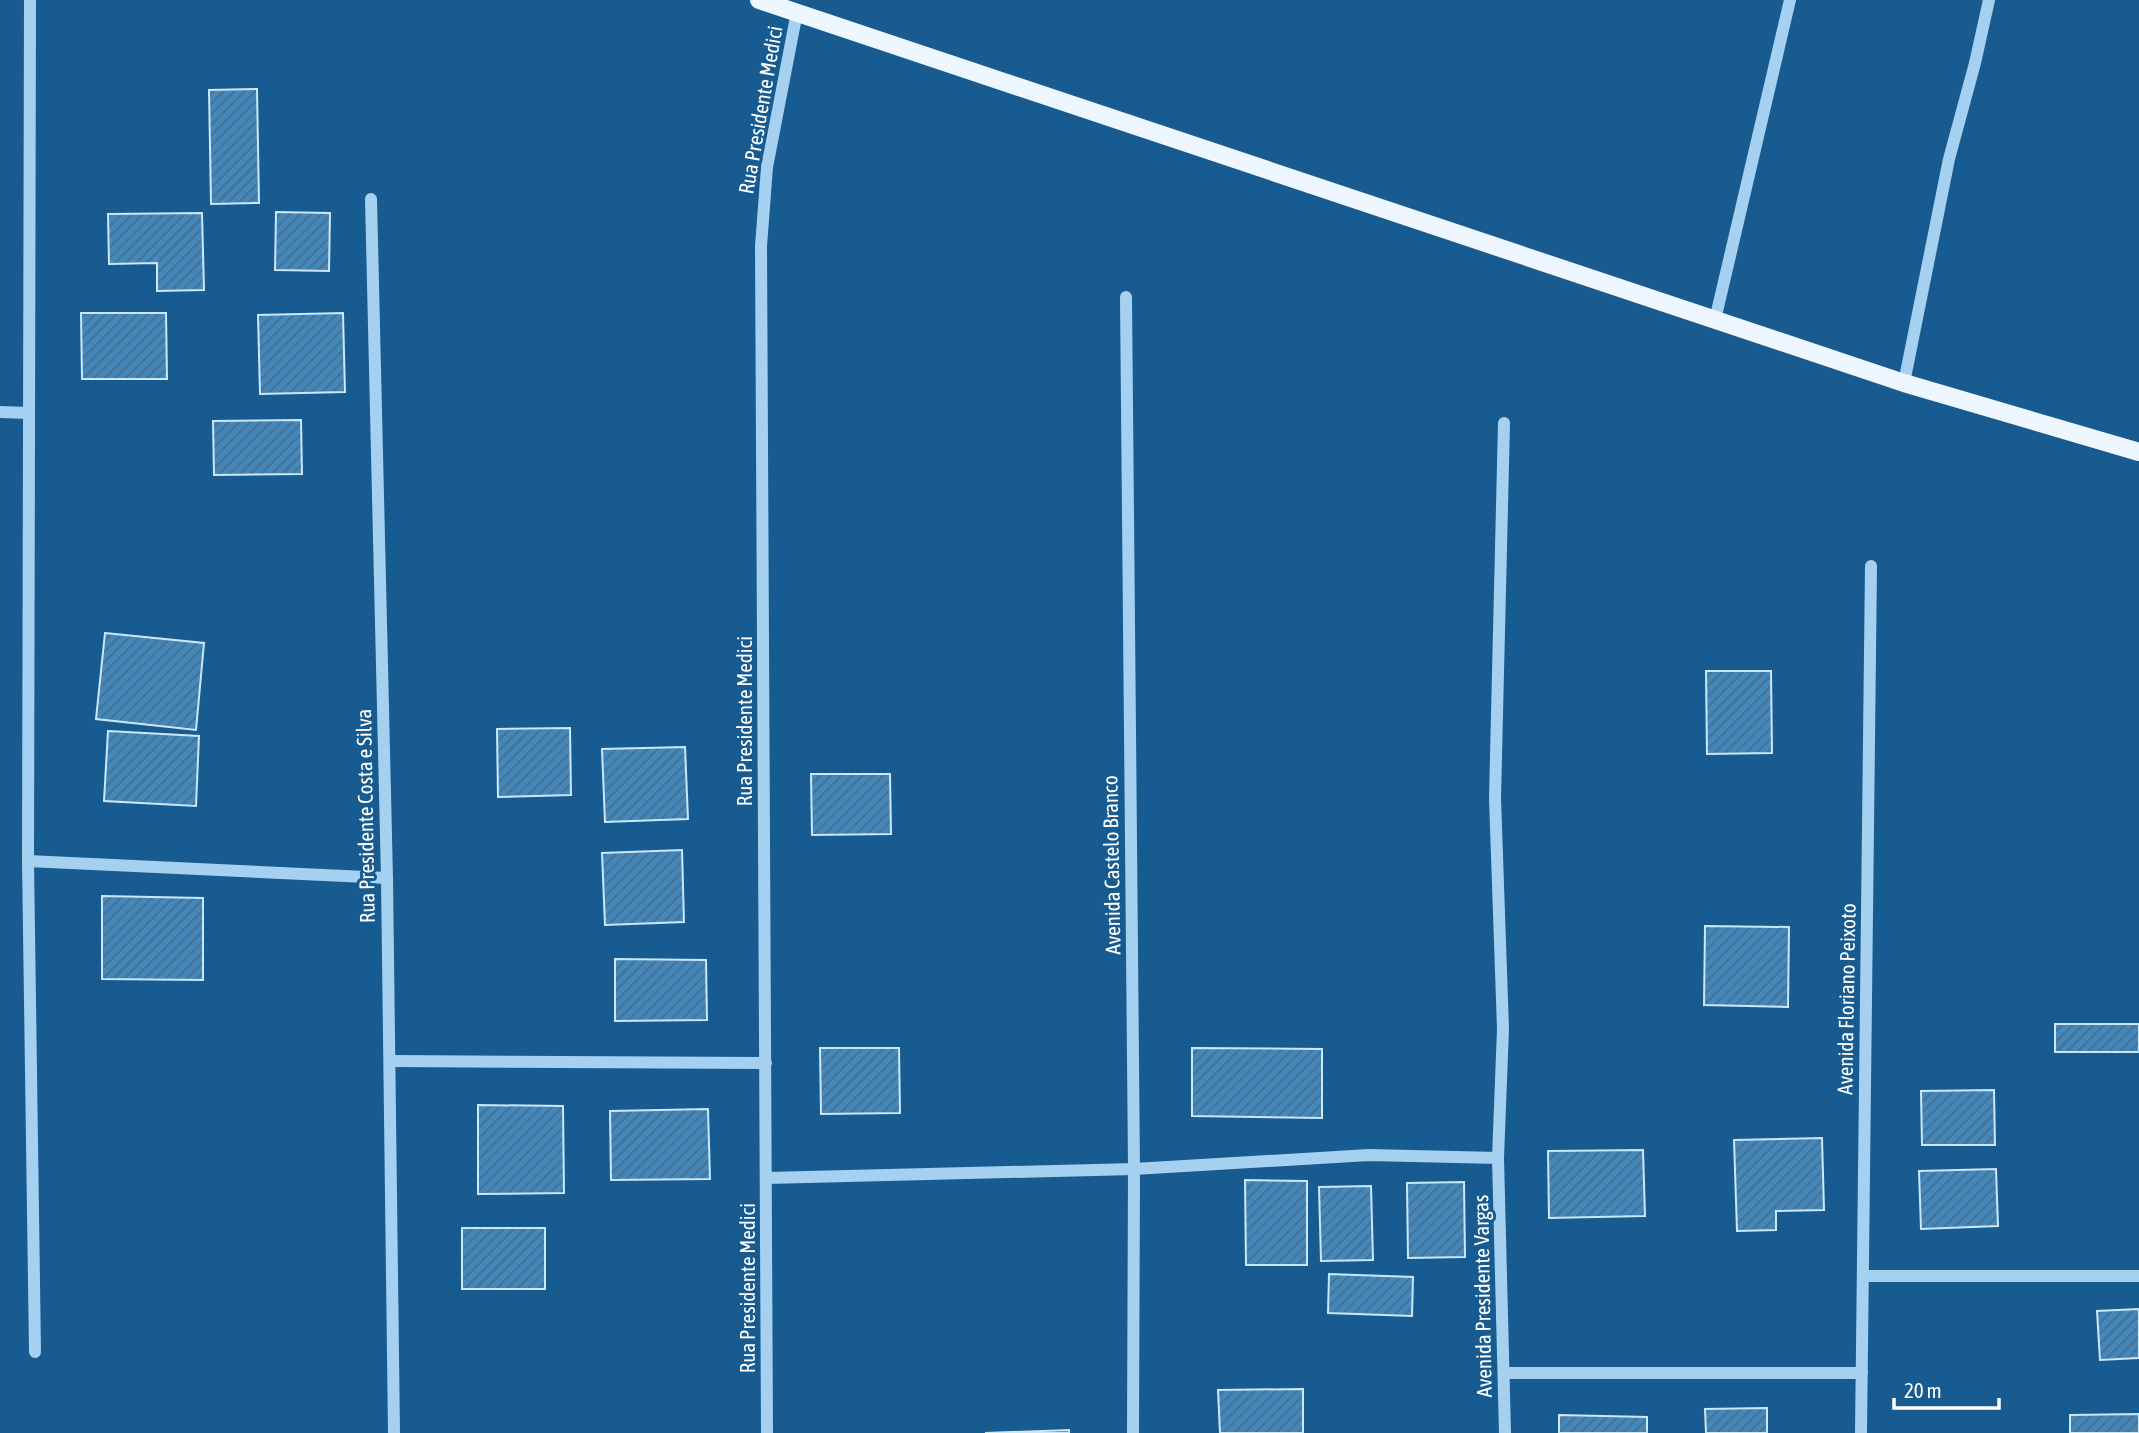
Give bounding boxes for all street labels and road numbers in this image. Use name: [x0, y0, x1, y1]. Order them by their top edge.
street label: Rua Presidente Medici: [733, 24, 787, 196]
street label: Rua Presidente Medici: [732, 636, 756, 806]
street label: Rua Presidente Costa e Silva: [351, 709, 379, 923]
street label: Avenida Castelo Branco: [1097, 775, 1125, 955]
street label: Avenida Floriano Peixoto: [1832, 903, 1860, 1095]
street label: Avenida Presidente Vargas: [1468, 1194, 1496, 1398]
street label: Rua Presidente Medici: [735, 1203, 759, 1373]

